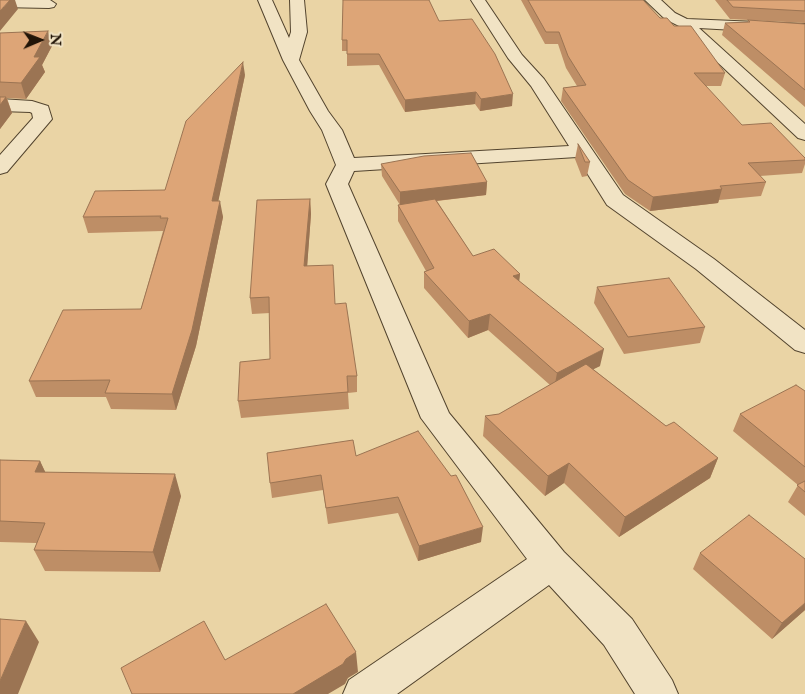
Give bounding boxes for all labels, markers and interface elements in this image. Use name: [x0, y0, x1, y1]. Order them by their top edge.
north arrow: [15, 15, 65, 65]
text: N: [46, 34, 64, 46]

